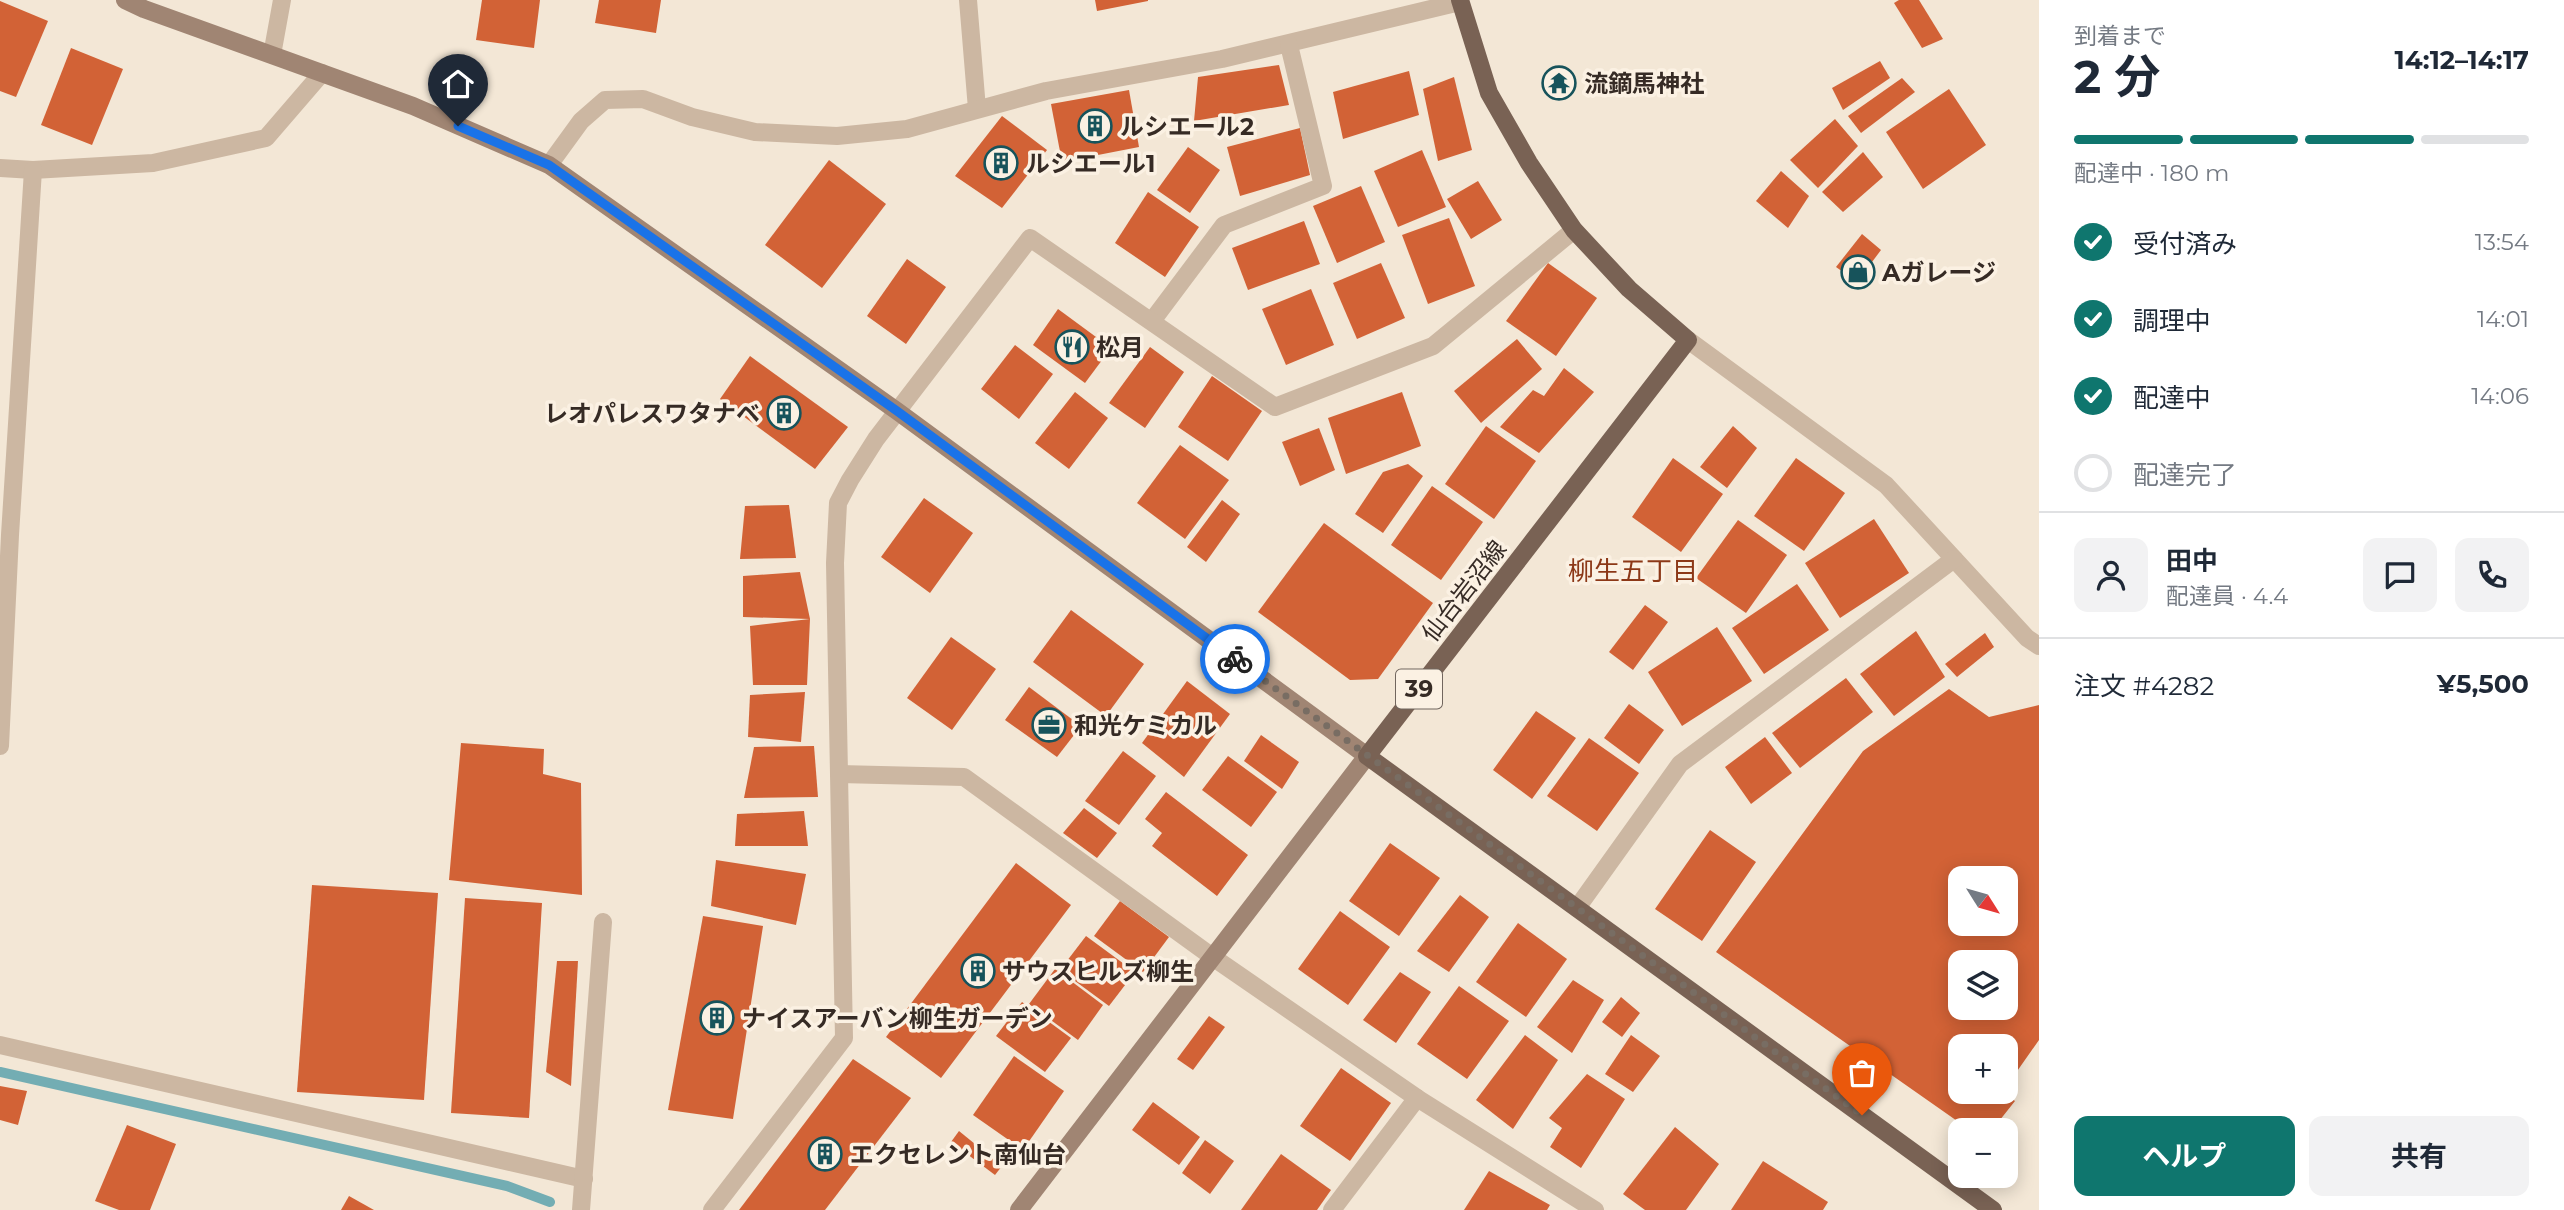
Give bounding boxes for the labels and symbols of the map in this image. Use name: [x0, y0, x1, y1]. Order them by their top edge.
pin: [428, 54, 488, 126]
temple icon: 流鏑馬神社: [1540, 64, 1578, 102]
place label: 流鏑馬神社: [1584, 69, 1704, 98]
building icon: ルシエール2: [1076, 107, 1114, 145]
place label: ルシエール2: [1120, 112, 1254, 141]
building icon: ルシエール1: [982, 144, 1020, 182]
place label: ルシエール1: [1026, 149, 1155, 178]
shop icon: Aガレージ: [1839, 253, 1877, 291]
place label: Aガレージ: [1881, 258, 1996, 287]
restaurant icon: 松月: [1053, 328, 1091, 366]
place label: 松月: [1096, 333, 1144, 362]
building icon: レオパレスワタナベ: [765, 394, 803, 432]
place label: レオパレスワタナベ: [544, 399, 760, 428]
street label: 仙台岩沼線: [1416, 535, 1512, 647]
district label: 柳生五丁目: [1568, 555, 1698, 587]
courier: [1200, 624, 1270, 694]
road number: 39: [1396, 670, 1442, 708]
office icon: 和光ケミカル: [1030, 706, 1068, 744]
place label: 和光ケミカル: [1074, 711, 1217, 740]
north arrow: [1948, 866, 2018, 936]
building icon: サウスヒルズ柳生: [959, 952, 997, 990]
place label: サウスヒルズ柳生: [1002, 957, 1194, 986]
building icon: ナイスアーバン柳生ガーデン: [698, 999, 736, 1037]
place label: ナイスアーバン柳生ガーデン: [742, 1004, 1053, 1033]
pin: [1832, 1043, 1892, 1115]
building icon: エクセレント南仙台: [806, 1135, 844, 1173]
place label: エクセレント南仙台: [850, 1140, 1066, 1169]

